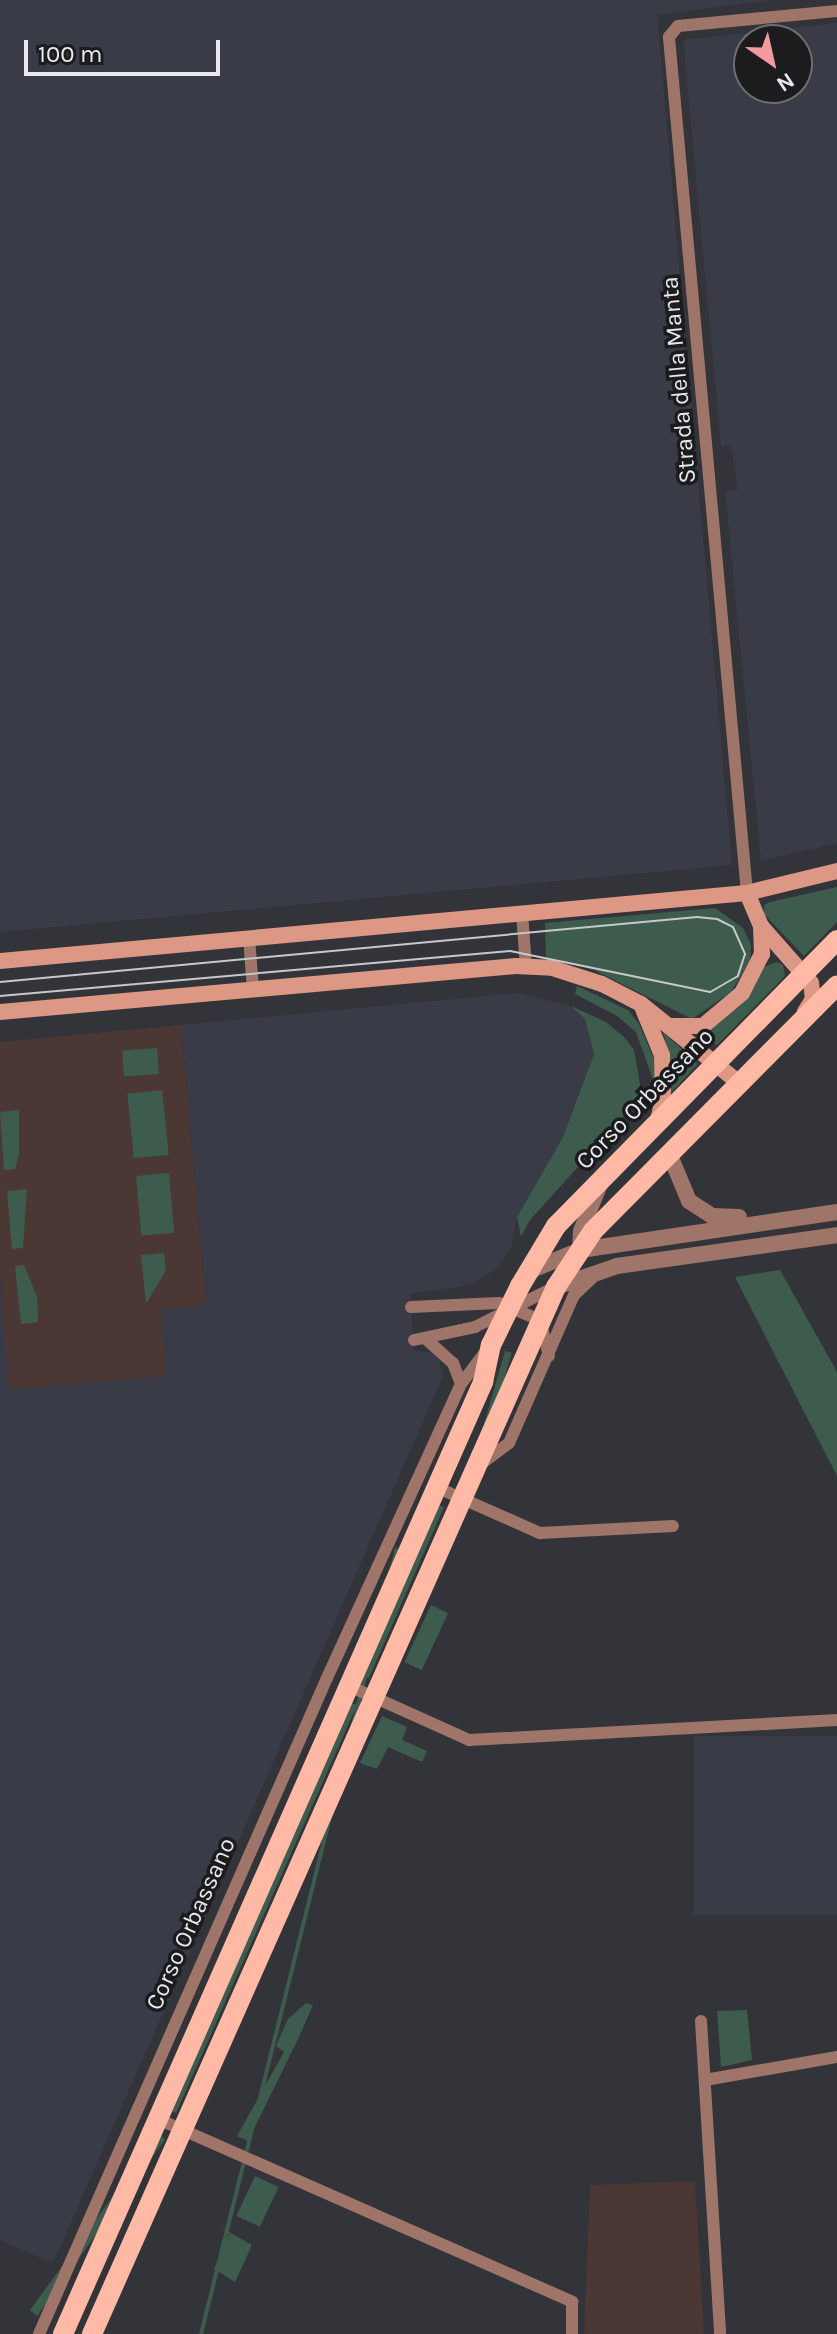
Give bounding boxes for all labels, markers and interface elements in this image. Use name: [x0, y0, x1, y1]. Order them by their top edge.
scale bar: [28, 24, 224, 74]
north arrow: [733, 24, 813, 104]
text: 100 m: [38, 40, 103, 68]
text: N: [771, 67, 799, 97]
street label: Strada della Manta: [656, 275, 702, 485]
street label: Corso Orbassano: [570, 1022, 720, 1176]
street label: Corso Orbassano: [140, 1833, 242, 2015]

